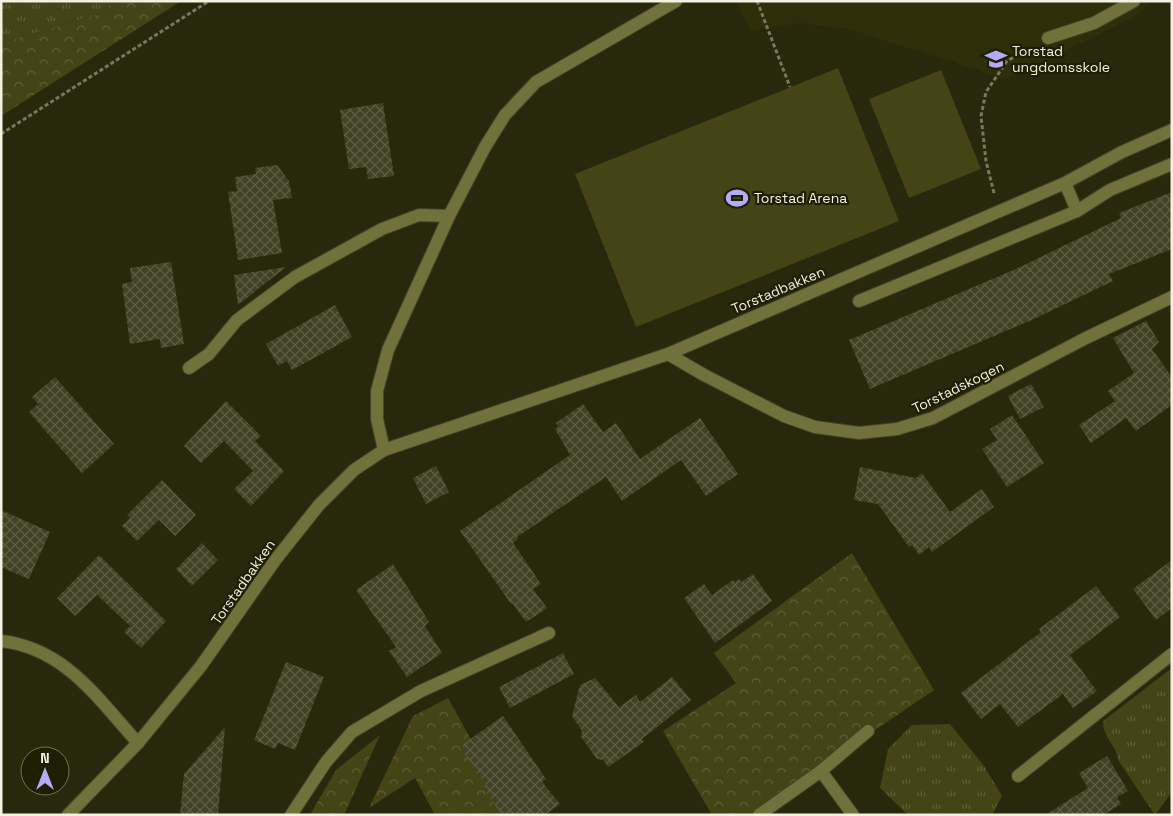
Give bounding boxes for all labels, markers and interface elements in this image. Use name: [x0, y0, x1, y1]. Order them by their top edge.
place label: Torstad ungdomsskole: [1012, 42, 1110, 76]
school or university icon: Torstad ungdomsskole: [983, 46, 1009, 72]
sports icon: Torstad Arena: [724, 185, 750, 211]
place label: Torstad Arena: [754, 189, 847, 207]
street label: Torstadbakken: [729, 262, 827, 318]
street label: Torstadskogen: [909, 357, 1007, 417]
street label: Torstadbakken: [207, 536, 279, 628]
north arrow: [20, 746, 70, 796]
text: N: [40, 749, 50, 767]

